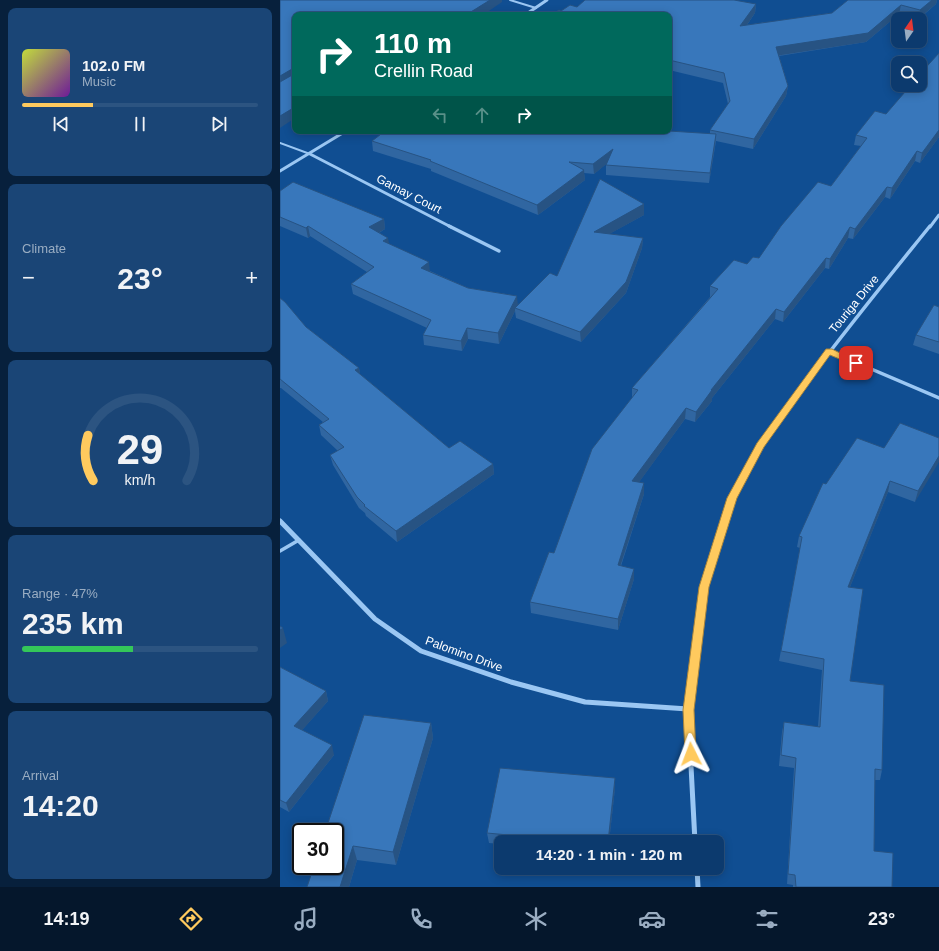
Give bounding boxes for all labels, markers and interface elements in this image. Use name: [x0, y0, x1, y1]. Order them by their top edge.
north arrow: [891, 12, 927, 48]
map controls: [891, 12, 927, 92]
icon: right: [308, 28, 360, 80]
text: 110 m: [374, 28, 452, 59]
button: search: [891, 56, 927, 92]
text: 102.0 FM: [82, 57, 145, 74]
text: Crellin Road: [374, 61, 473, 81]
text: Music: [82, 74, 116, 89]
icon: left: [429, 104, 451, 126]
icon: ahead: [471, 104, 493, 126]
icon: right: [513, 104, 535, 126]
icon: previous: [50, 113, 72, 135]
icon: pause: [129, 113, 151, 135]
icon: next: [208, 113, 230, 135]
street label: Gamay Court: [374, 172, 445, 217]
text: Climate: [22, 241, 66, 256]
text: 23°: [117, 262, 163, 295]
text: −: [22, 265, 35, 290]
text: +: [245, 265, 258, 290]
street label: Touriga Drive: [826, 272, 882, 336]
pin: [839, 346, 873, 380]
icon: arrive: [845, 352, 867, 374]
text: 29: [117, 426, 163, 473]
text: km/h: [125, 472, 156, 488]
text: Range · 47%: [22, 586, 98, 601]
text: 235 km: [22, 607, 124, 640]
street label: Palomino Drive: [423, 634, 505, 675]
position arrow: [670, 733, 712, 775]
text: Arrival: [22, 768, 59, 783]
text: 14:20: [22, 789, 99, 822]
speed limit sign: 30: [292, 823, 344, 875]
text: 14:20 · 1 min · 120 m: [536, 846, 682, 863]
icon: directions: [177, 905, 205, 933]
icon: music: [292, 905, 320, 933]
icon: phone: [407, 905, 435, 933]
icon: climate: [522, 905, 550, 933]
icon: car: [638, 905, 666, 933]
icon: filters: [753, 905, 781, 933]
text: 14:19: [44, 909, 90, 929]
text: 23°: [868, 909, 895, 929]

